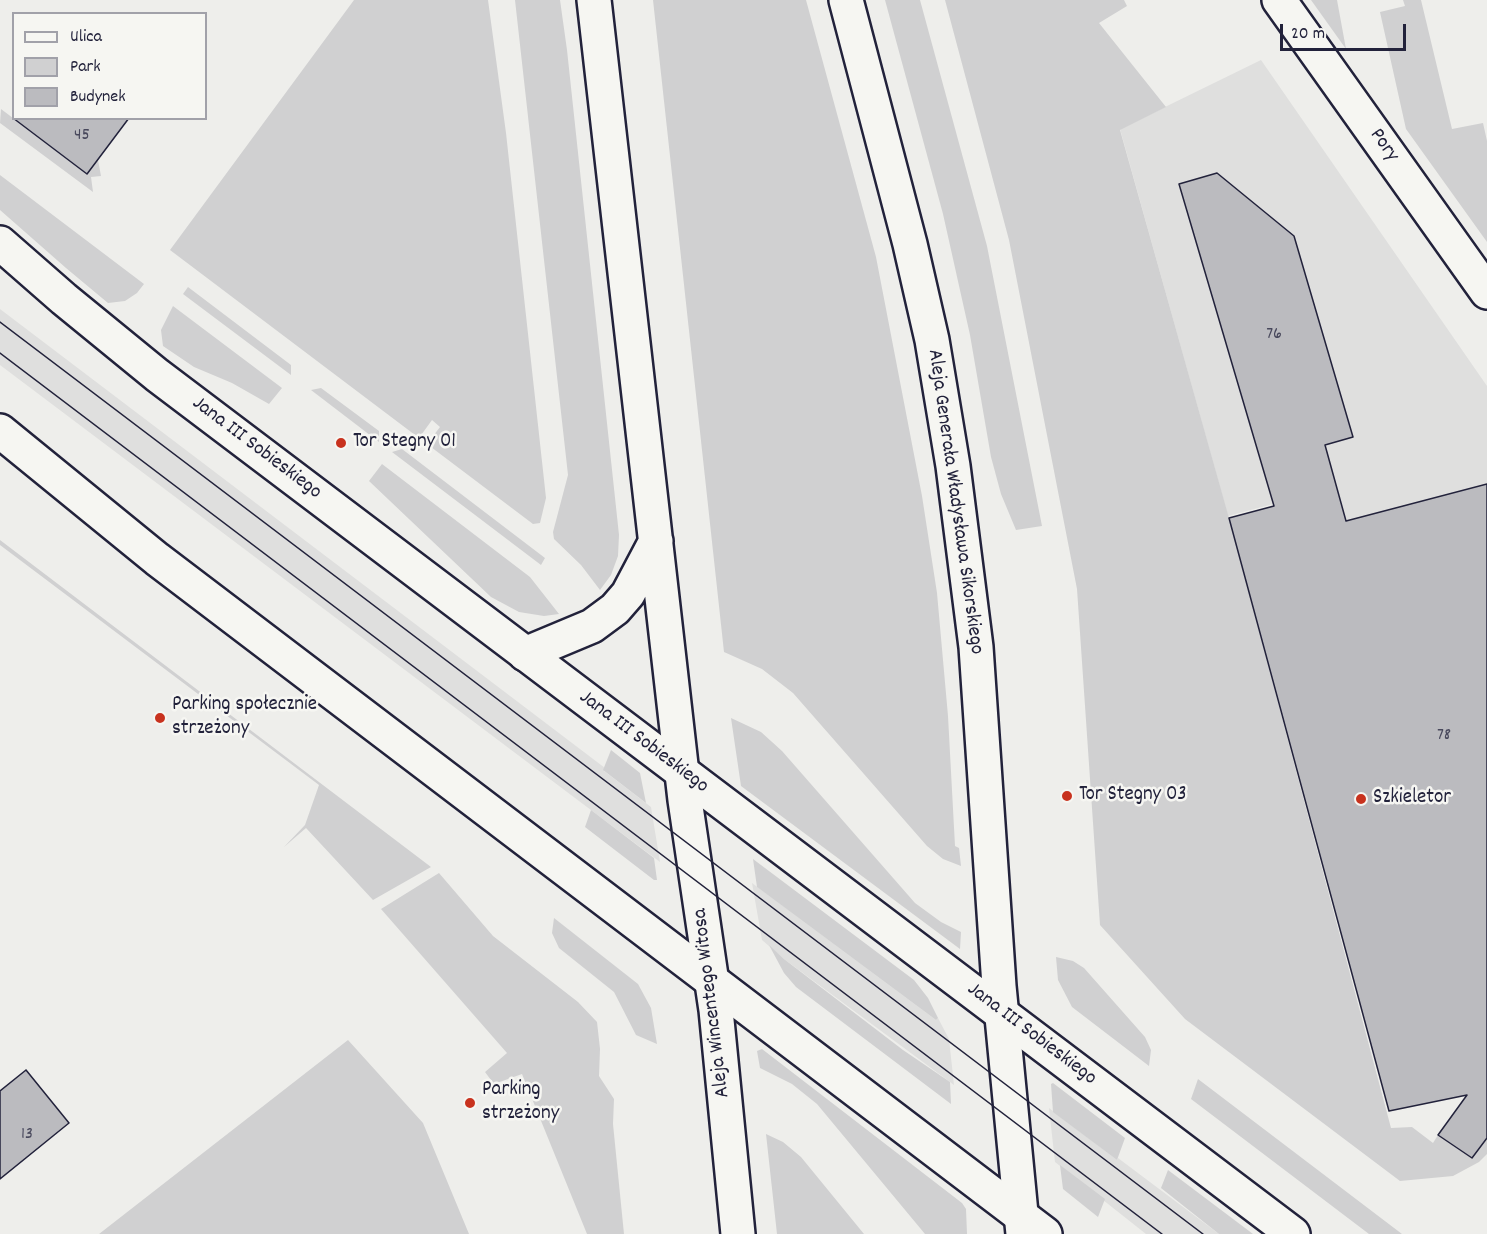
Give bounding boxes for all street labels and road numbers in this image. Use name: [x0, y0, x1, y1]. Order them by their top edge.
street label: Pory: [1363, 124, 1403, 168]
street label: Aleja Generała Władysława Sikorskiego: [920, 348, 988, 656]
street label: Jana III Sobieskiego: [186, 392, 326, 506]
street label: Jana III Sobieskiego: [573, 686, 713, 800]
street label: Aleja Wincentego Witosa: [689, 907, 737, 1099]
street label: Jana III Sobieskiego: [961, 978, 1101, 1092]

